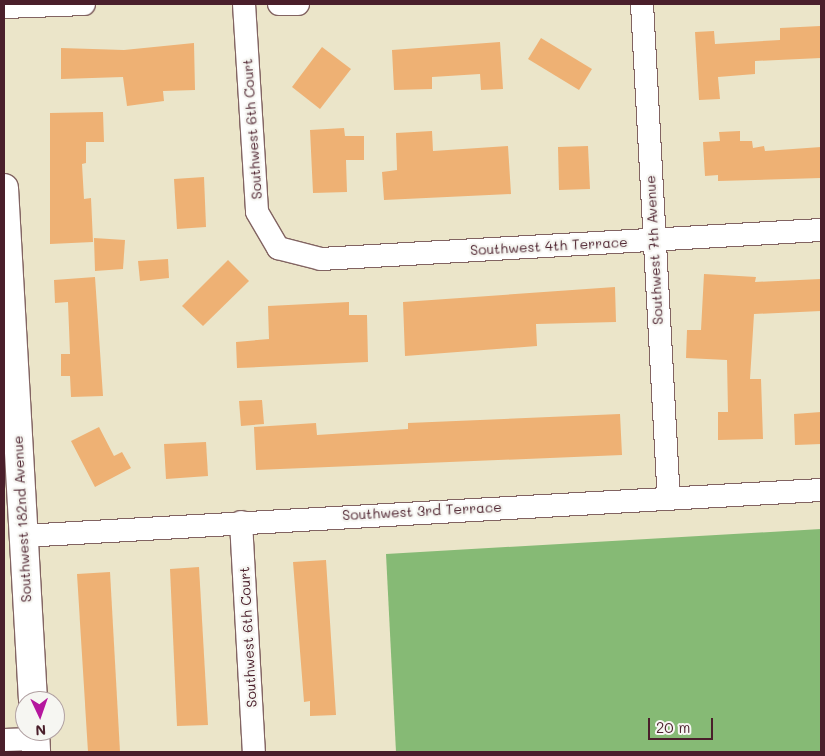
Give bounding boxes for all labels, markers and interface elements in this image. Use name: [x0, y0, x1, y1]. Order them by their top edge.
street label: Southwest 6th Court: [239, 58, 265, 200]
street label: Southwest 7th Avenue: [642, 175, 666, 325]
street label: Southwest 4th Terrace: [470, 233, 628, 259]
street label: Southwest 182nd Avenue: [9, 435, 35, 603]
street label: Southwest 3rd Terrace: [342, 498, 502, 524]
street label: Southwest 6th Court: [236, 566, 260, 708]
north arrow: [15, 691, 65, 741]
scale bar: [650, 708, 715, 740]
text: 20 m: [656, 717, 690, 737]
text: N: [35, 721, 47, 740]

